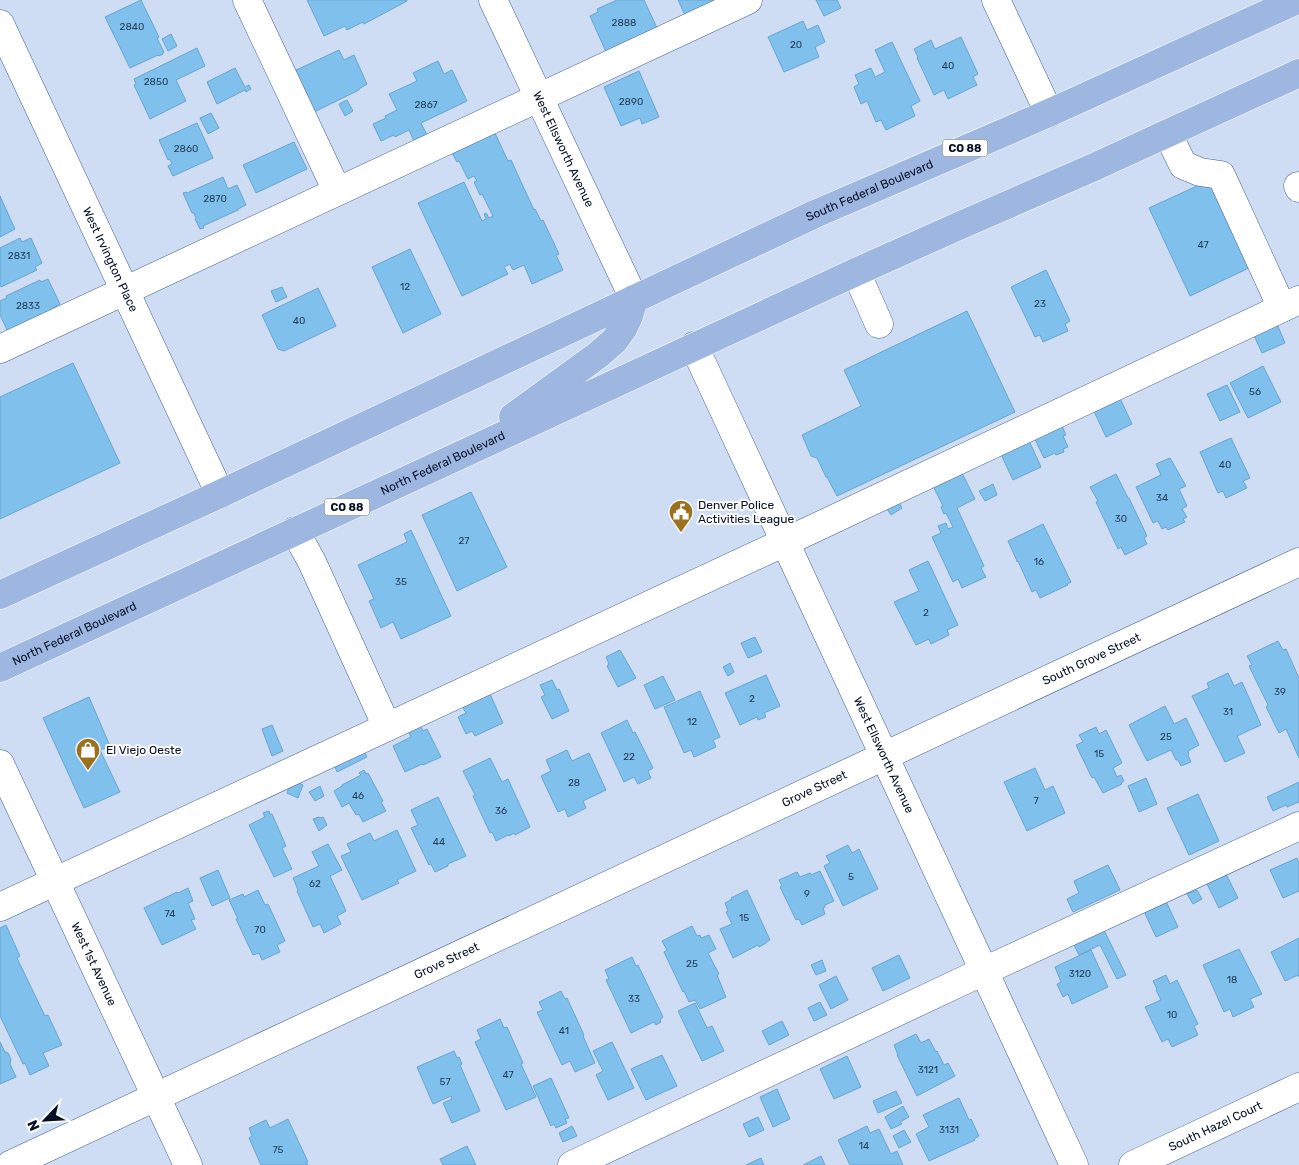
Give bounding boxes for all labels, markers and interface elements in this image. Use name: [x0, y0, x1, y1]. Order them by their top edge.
house number: 2888: [612, 17, 636, 29]
house number: 2840: [120, 21, 144, 33]
house number: 20: [790, 39, 802, 51]
house number: 40: [942, 60, 954, 72]
house number: 2850: [144, 76, 168, 88]
street label: West Ellsworth Avenue: [530, 89, 597, 210]
house number: 2890: [619, 96, 643, 108]
house number: 2867: [414, 99, 438, 111]
road number: CO 88: [942, 140, 988, 156]
house number: 2860: [174, 143, 198, 155]
street label: South Federal Boulevard: [804, 157, 935, 224]
house number: 2870: [203, 193, 227, 205]
street label: West Irvington Place: [80, 205, 141, 314]
house number: 47: [1197, 239, 1209, 251]
house number: 2831: [8, 250, 30, 262]
house number: 12: [400, 281, 410, 293]
house number: 23: [1034, 298, 1046, 310]
house number: 2833: [16, 300, 40, 312]
house number: 40: [293, 315, 305, 327]
house number: 56: [1249, 386, 1261, 398]
street label: North Federal Boulevard: [379, 428, 507, 498]
house number: 40: [1219, 459, 1231, 471]
house number: 34: [1156, 492, 1168, 504]
road number: CO 88: [324, 498, 370, 516]
place label: Denver Police Activities League: [698, 498, 794, 526]
public building icon: Denver Police Activities League: [668, 499, 694, 533]
house number: 30: [1115, 513, 1127, 525]
house number: 27: [459, 535, 470, 547]
house number: 16: [1034, 556, 1044, 568]
house number: 35: [395, 576, 407, 588]
street label: North Federal Boulevard: [10, 599, 139, 668]
house number: 2: [923, 607, 929, 619]
street label: South Grove Street: [1040, 630, 1143, 688]
house number: 39: [1274, 686, 1286, 698]
house number: 2: [749, 693, 755, 705]
street label: West Ellsworth Avenue: [851, 695, 917, 816]
house number: 31: [1223, 706, 1233, 718]
house number: 12: [687, 716, 697, 728]
house number: 25: [1160, 731, 1172, 743]
shop icon: El Viejo Oeste: [75, 737, 101, 771]
place label: El Viejo Oeste: [106, 743, 182, 757]
house number: 15: [1094, 748, 1104, 760]
house number: 22: [623, 751, 635, 763]
street label: Grove Street: [780, 767, 849, 810]
house number: 28: [568, 777, 580, 789]
house number: 46: [352, 790, 364, 802]
house number: 7: [1033, 795, 1039, 807]
house number: 36: [495, 805, 507, 817]
house number: 44: [433, 836, 445, 848]
house number: 5: [848, 871, 854, 883]
house number: 62: [309, 878, 321, 890]
house number: 9: [804, 888, 810, 900]
house number: 74: [165, 908, 176, 920]
house number: 15: [739, 912, 749, 924]
street label: West 1st Avenue: [68, 920, 119, 1008]
house number: 70: [254, 924, 266, 936]
street label: Grove Street: [412, 939, 482, 982]
house number: 25: [686, 958, 698, 970]
house number: 3120: [1069, 968, 1091, 980]
house number: 18: [1227, 974, 1237, 986]
house number: 33: [628, 993, 640, 1005]
house number: 10: [1167, 1009, 1177, 1021]
house number: 41: [559, 1025, 569, 1037]
house number: 3121: [918, 1064, 938, 1076]
house number: 47: [502, 1069, 514, 1081]
house number: 57: [439, 1076, 451, 1088]
north arrow: [20, 1095, 70, 1145]
street label: South Hazel Court: [1166, 1098, 1265, 1154]
text: N: [24, 1117, 44, 1133]
house number: 3131: [939, 1124, 959, 1136]
house number: 14: [859, 1140, 869, 1152]
house number: 75: [272, 1144, 284, 1156]

